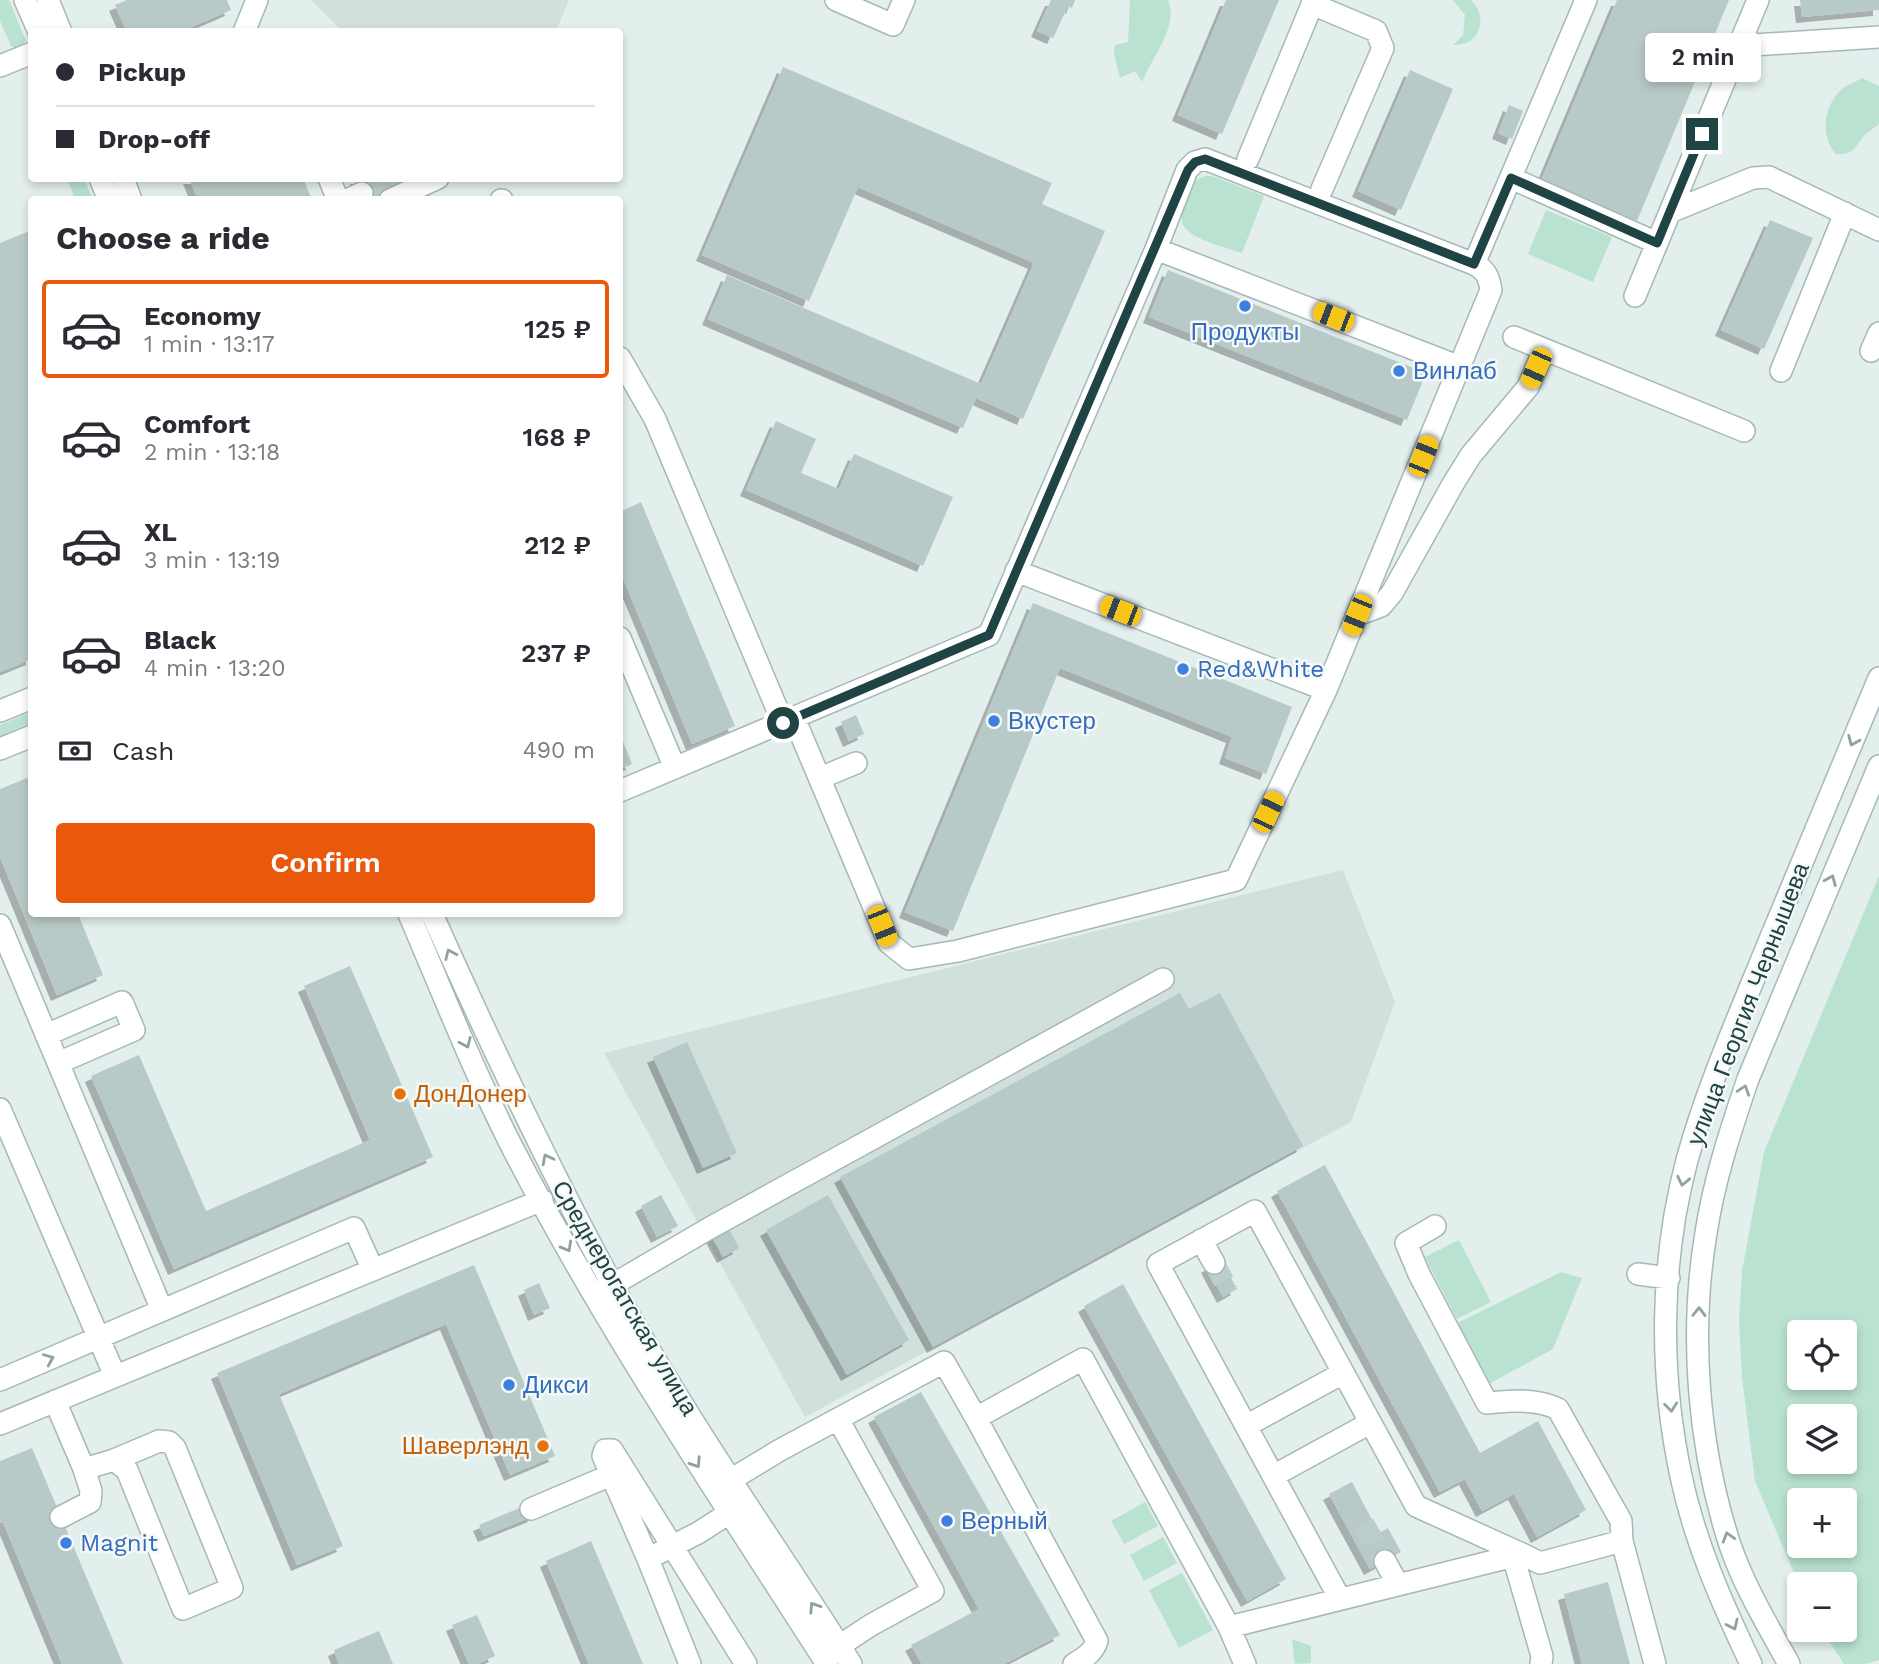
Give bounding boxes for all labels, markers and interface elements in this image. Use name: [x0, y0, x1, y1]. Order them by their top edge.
callout: 2 min: [1644, 32, 1760, 82]
text: 2 min: [1671, 44, 1735, 71]
text: Pickup: [98, 57, 186, 87]
route end: [1686, 118, 1718, 150]
text: Drop-off: [98, 124, 210, 154]
text: Choose a ride: [56, 219, 270, 257]
icon: car: [60, 298, 123, 361]
marker: Продукты: [1237, 298, 1253, 314]
car: [1310, 300, 1357, 334]
text: Economy: [144, 301, 261, 331]
text: 125 ₽: [524, 314, 591, 344]
place label: Продукты: [1191, 318, 1299, 346]
text: 1 min · 13:17: [144, 331, 275, 358]
car: [1518, 345, 1555, 391]
place label: Винлаб: [1413, 357, 1497, 385]
marker: Винлаб: [1391, 363, 1407, 379]
icon: car: [60, 406, 123, 469]
text: Comfort: [144, 409, 250, 439]
text: 168 ₽: [523, 422, 591, 452]
car: [1406, 433, 1441, 479]
text: 2 min · 13:18: [144, 439, 280, 466]
icon: car: [60, 514, 123, 577]
text: XL: [144, 517, 177, 547]
text: 212 ₽: [524, 530, 591, 560]
text: 3 min · 13:19: [144, 547, 280, 574]
car: [1340, 592, 1375, 638]
car: [1097, 594, 1144, 628]
icon: car: [60, 622, 123, 685]
text: Black: [144, 625, 216, 655]
text: 237 ₽: [521, 638, 591, 668]
text: 4 min · 13:20: [144, 655, 286, 682]
place label: Red&White: [1197, 655, 1324, 683]
marker: Red&White: [1175, 661, 1191, 677]
route start: [767, 707, 799, 739]
place label: Вкустер: [1008, 707, 1096, 735]
marker: Вкустер: [986, 713, 1002, 729]
icon: cash: [56, 732, 94, 770]
one-way arrow: [1847, 734, 1861, 746]
text: Cash: [112, 736, 174, 766]
text: 490 m: [523, 737, 595, 764]
car: [1250, 789, 1287, 835]
button: Confirm: [56, 823, 595, 903]
street label: улица Георгия Чернышева: [1681, 858, 1815, 1149]
one-way arrow: [1823, 875, 1837, 887]
car: [865, 903, 900, 949]
one-way arrow: [444, 949, 458, 961]
one-way arrow: [458, 1036, 472, 1048]
place label: ДонДонер: [414, 1080, 527, 1108]
one-way arrow: [1736, 1085, 1750, 1097]
marker: ДонДонер: [392, 1086, 408, 1102]
one-way arrow: [542, 1154, 556, 1166]
one-way arrow: [1676, 1175, 1691, 1187]
street label: Среднерогатская улица: [546, 1176, 704, 1421]
one-way arrow: [559, 1239, 572, 1252]
one-way arrow: [1691, 1306, 1707, 1317]
map controls: [1787, 1320, 1857, 1642]
button: locate: [1787, 1320, 1857, 1390]
one-way arrow: [42, 1353, 54, 1367]
place label: Дикси: [523, 1371, 589, 1399]
marker: Дикси: [501, 1377, 517, 1393]
one-way arrow: [1663, 1402, 1678, 1413]
button: layers: [1787, 1404, 1857, 1474]
place label: Шаверлэнд: [402, 1432, 529, 1460]
marker: Шаверлэнд: [535, 1438, 551, 1454]
one-way arrow: [688, 1455, 701, 1468]
button: +: [1787, 1488, 1857, 1558]
place label: Верный: [961, 1507, 1048, 1535]
marker: Верный: [939, 1513, 955, 1529]
place label: Magnit: [80, 1529, 158, 1557]
one-way arrow: [1721, 1531, 1736, 1543]
marker: Magnit: [58, 1535, 74, 1551]
button: −: [1787, 1572, 1857, 1642]
one-way arrow: [810, 1601, 823, 1614]
one-way arrow: [1725, 1618, 1739, 1630]

